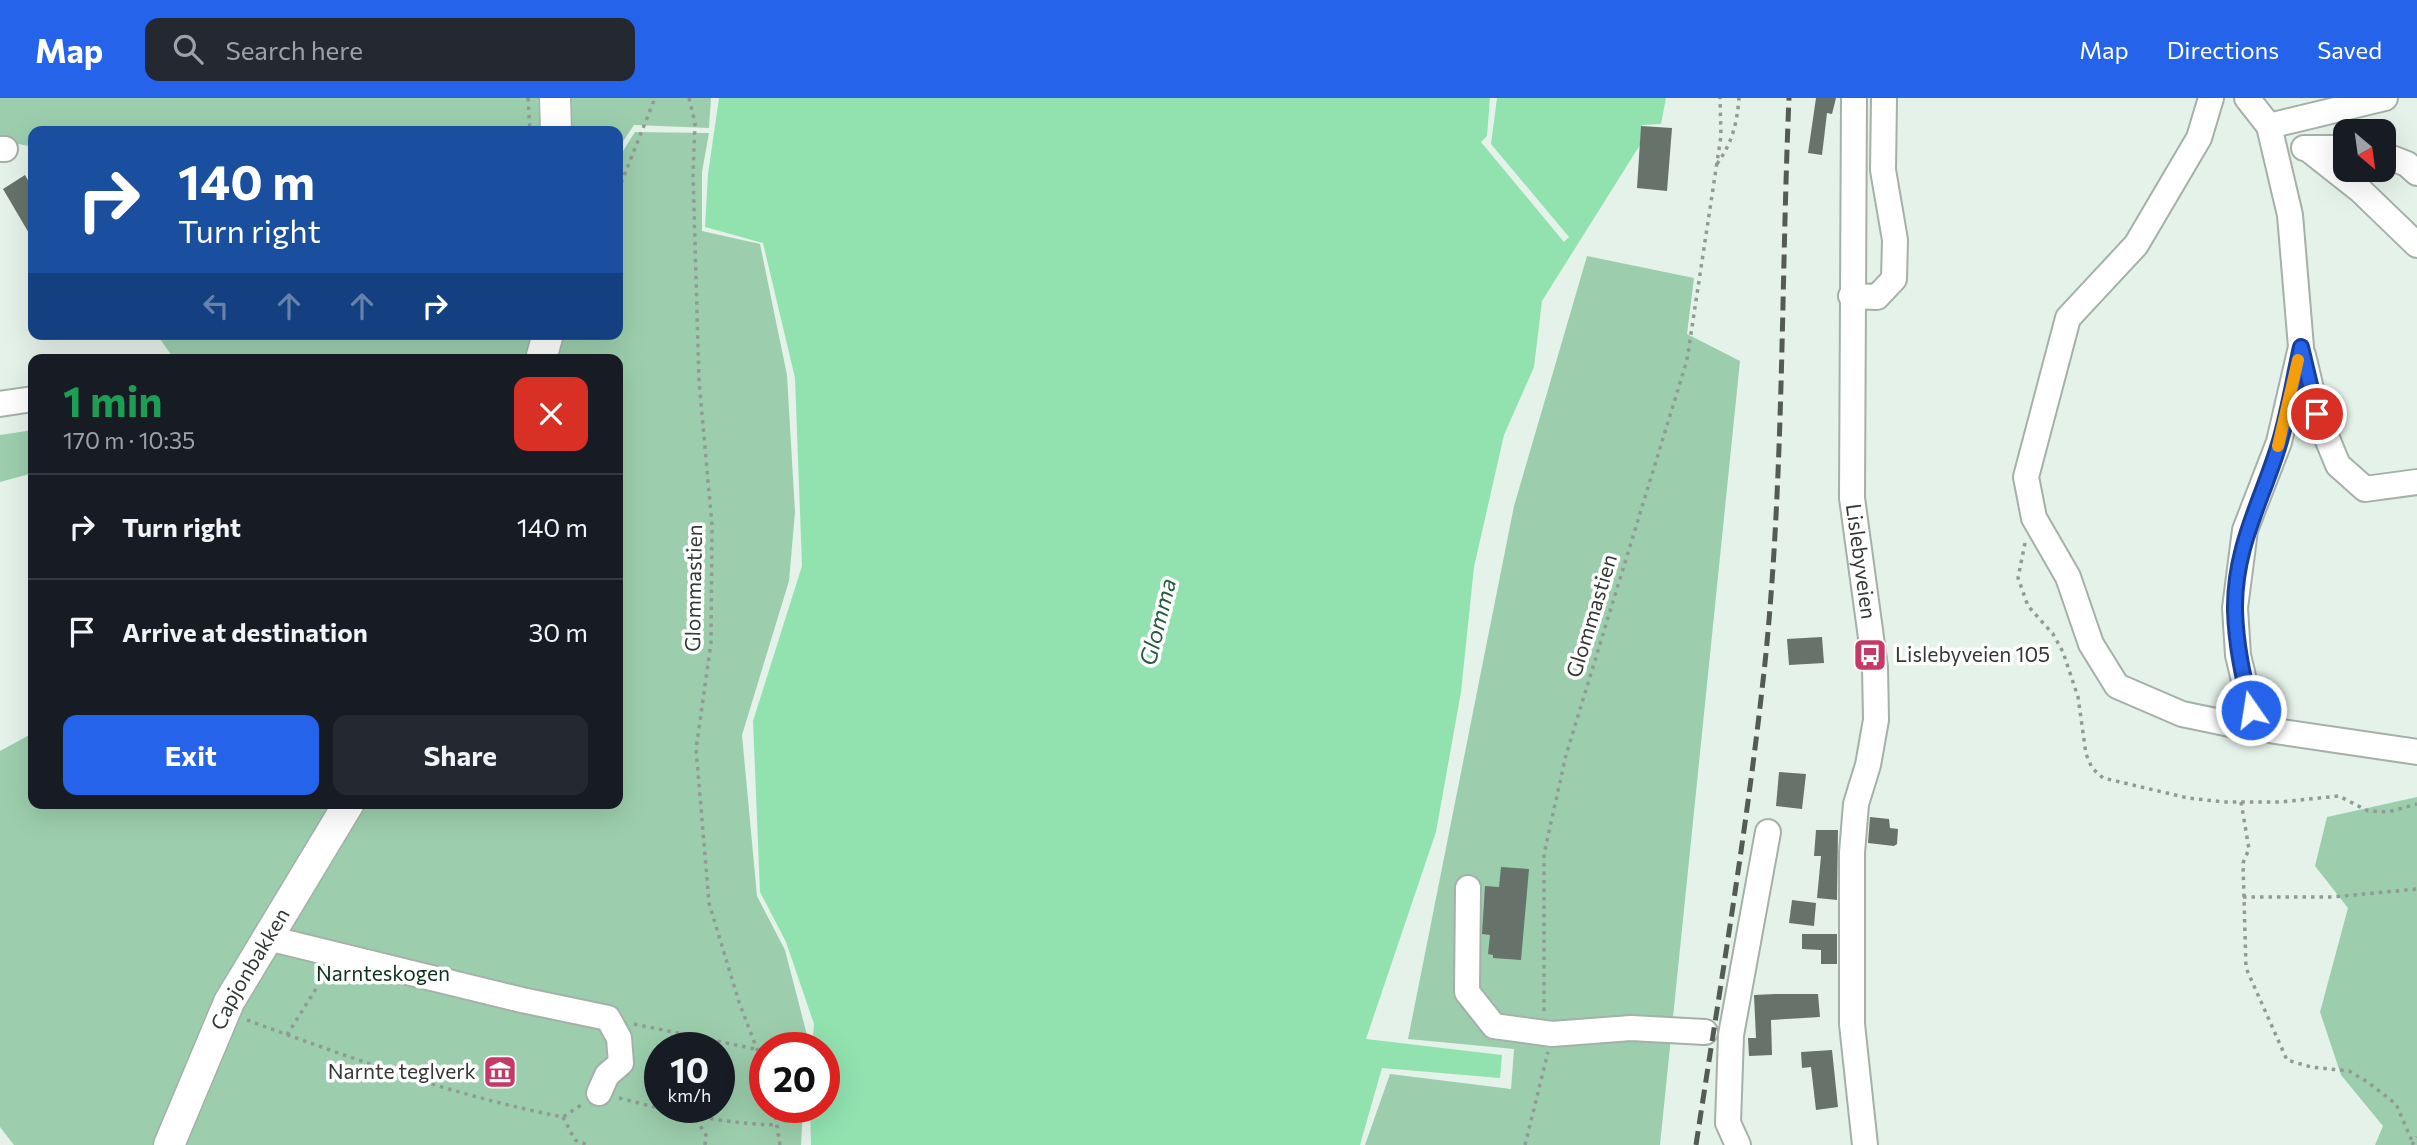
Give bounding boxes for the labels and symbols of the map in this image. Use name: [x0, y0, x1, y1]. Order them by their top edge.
north arrow: [2333, 119, 2396, 182]
pin: [2287, 384, 2347, 444]
street label: Lislebyveien: [1842, 502, 1882, 621]
street label: Glommastien: [679, 524, 706, 652]
street label: Glommastien: [1560, 551, 1621, 680]
water label: Glomma: [1133, 575, 1181, 668]
bus stop icon: Lislebyveien 105: [1851, 636, 1889, 674]
place label: Lislebyveien 105: [1895, 641, 2050, 666]
position arrow: [2214, 673, 2288, 747]
street label: Capjonbakken: [205, 903, 294, 1033]
park label: Narnteskogen: [316, 960, 450, 985]
speed limit sign: 20: [749, 1032, 840, 1123]
museum icon: Narnte teglverk: [481, 1053, 519, 1091]
place label: Narnte teglverk: [328, 1058, 476, 1083]

